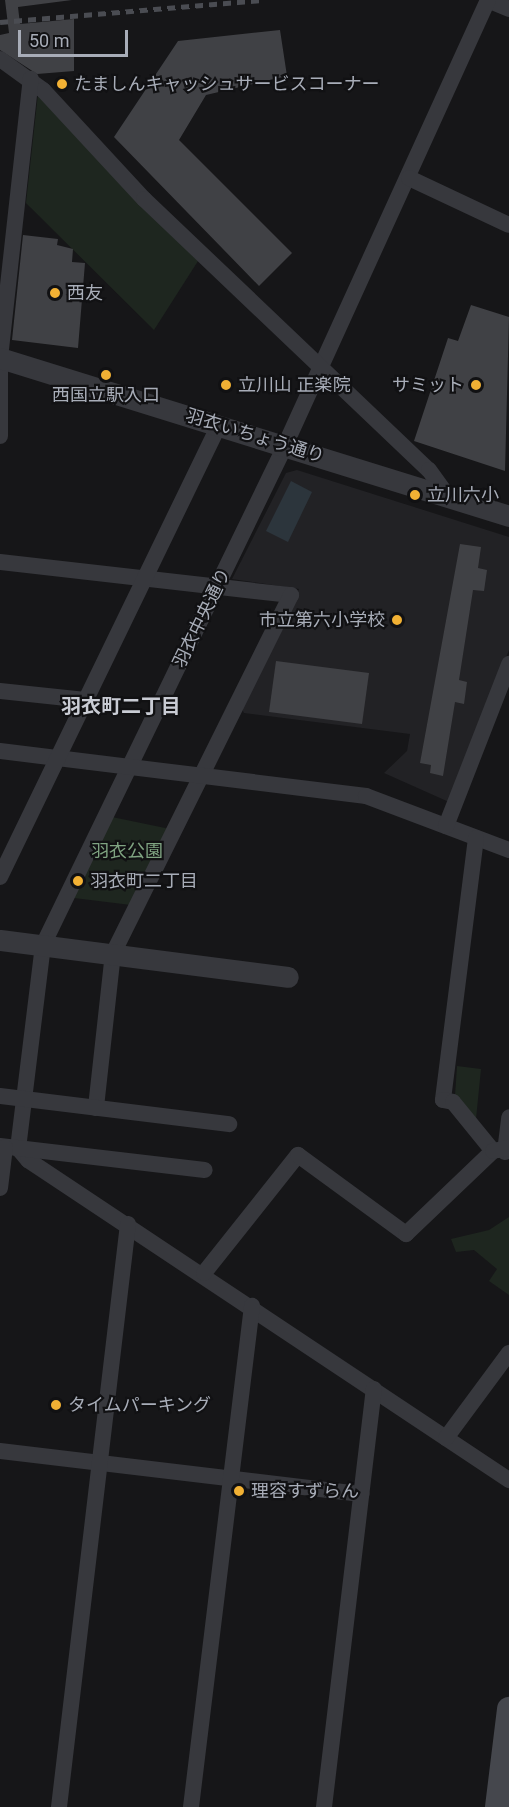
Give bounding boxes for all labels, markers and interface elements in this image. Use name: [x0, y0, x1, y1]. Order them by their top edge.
scale bar: [21, 18, 130, 56]
text: 50 m: [29, 30, 69, 51]
place label: たましんキャッシュサービスコーナー: [74, 73, 380, 95]
marker: たましんキャッシュサービスコーナー: [55, 77, 69, 91]
place label: 西友: [67, 282, 103, 304]
marker: 西友: [48, 286, 62, 300]
marker: 西国立駅入口: [99, 368, 113, 382]
place label: 立川山 正楽院: [238, 374, 350, 396]
place label: サミット: [392, 374, 464, 396]
marker: 立川山 正楽院: [219, 378, 233, 392]
marker: サミット: [469, 378, 483, 392]
place label: 西国立駅入口: [52, 384, 160, 406]
street label: 羽衣いちょう通り: [183, 405, 327, 467]
place label: 立川六小: [427, 484, 499, 506]
marker: 立川六小: [408, 488, 422, 502]
street label: 羽衣中央通り: [169, 565, 235, 671]
place label: 市立第六小学校: [259, 609, 385, 631]
marker: 市立第六小学校: [390, 613, 404, 627]
district label: 羽衣町二丁目: [61, 694, 181, 718]
park label: 羽衣公園: [91, 840, 163, 862]
place label: 羽衣町二丁目: [90, 870, 198, 892]
marker: 羽衣町二丁目: [71, 874, 85, 888]
place label: タイムパーキング: [68, 1394, 212, 1416]
marker: タイムパーキング: [49, 1398, 63, 1412]
place label: 理容すずらん: [251, 1480, 359, 1502]
marker: 理容すずらん: [232, 1484, 246, 1498]

